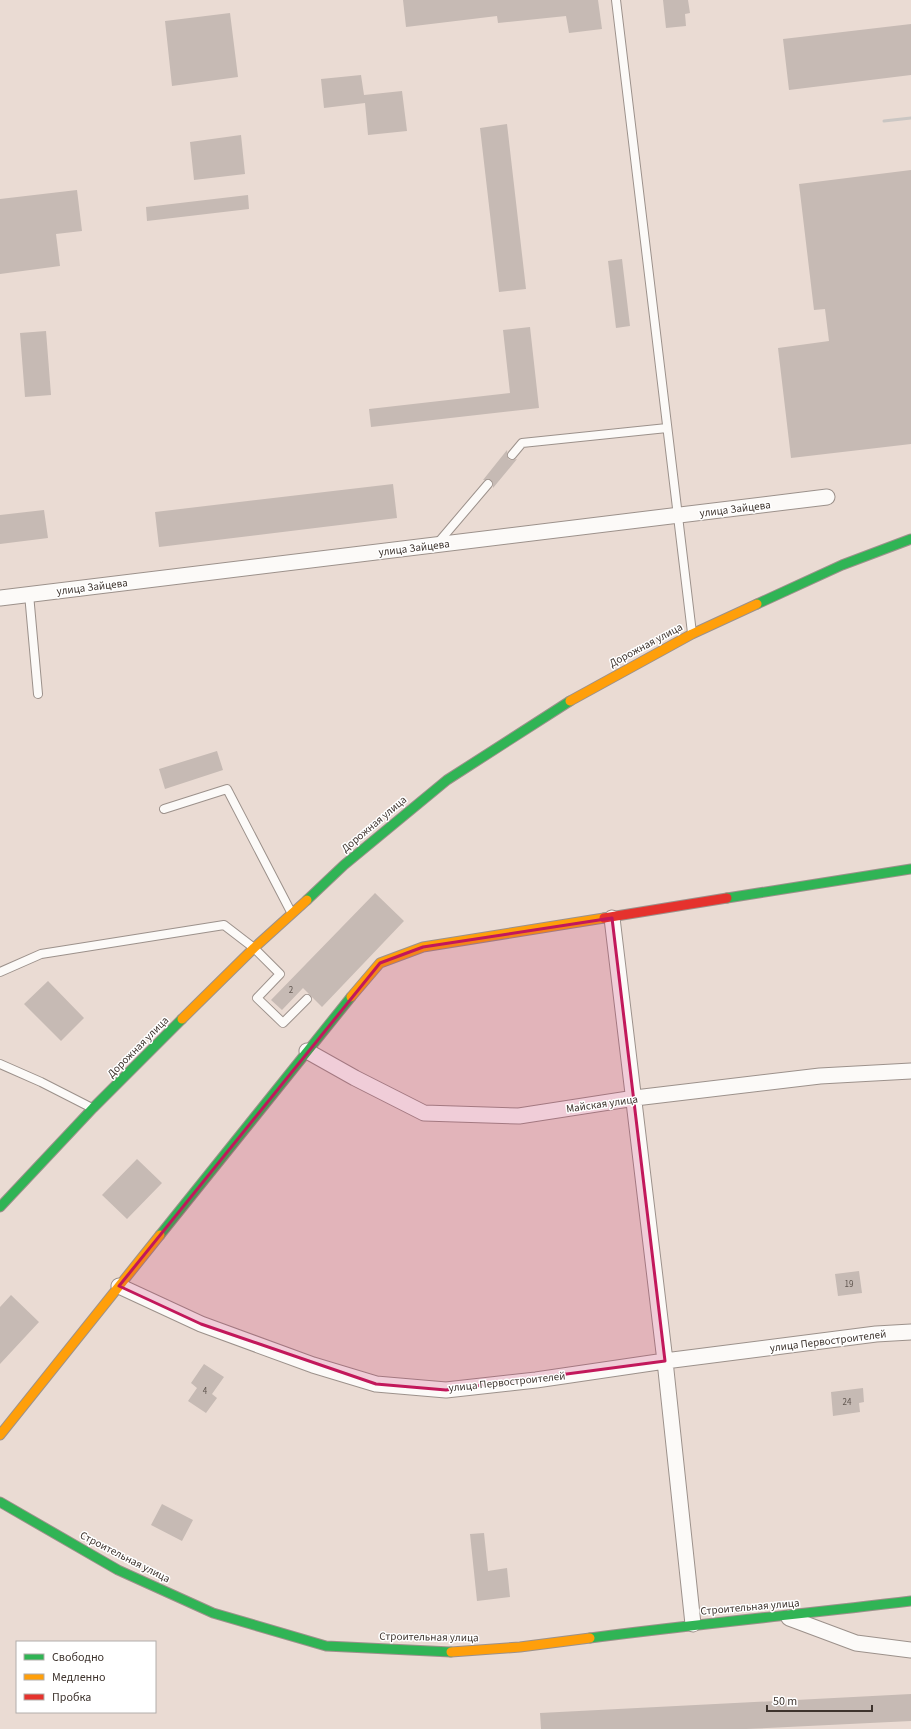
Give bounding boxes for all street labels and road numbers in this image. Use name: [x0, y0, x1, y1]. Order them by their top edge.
street label: улица Зайцева: [699, 497, 771, 521]
street label: улица Зайцева: [378, 536, 450, 560]
street label: улица Зайцева: [56, 575, 128, 599]
street label: Дорожная улица: [607, 619, 685, 671]
street label: Дорожная улица: [338, 792, 410, 856]
street label: Дорожная улица: [104, 1013, 172, 1081]
street label: Майская улица: [565, 1092, 639, 1116]
street label: улица Первостроителей: [769, 1326, 887, 1356]
street label: улица Первостроителей: [448, 1368, 566, 1396]
street label: Строительная улица: [77, 1528, 173, 1586]
street label: Строительная улица: [700, 1595, 800, 1619]
street label: Строительная улица: [379, 1629, 479, 1645]

